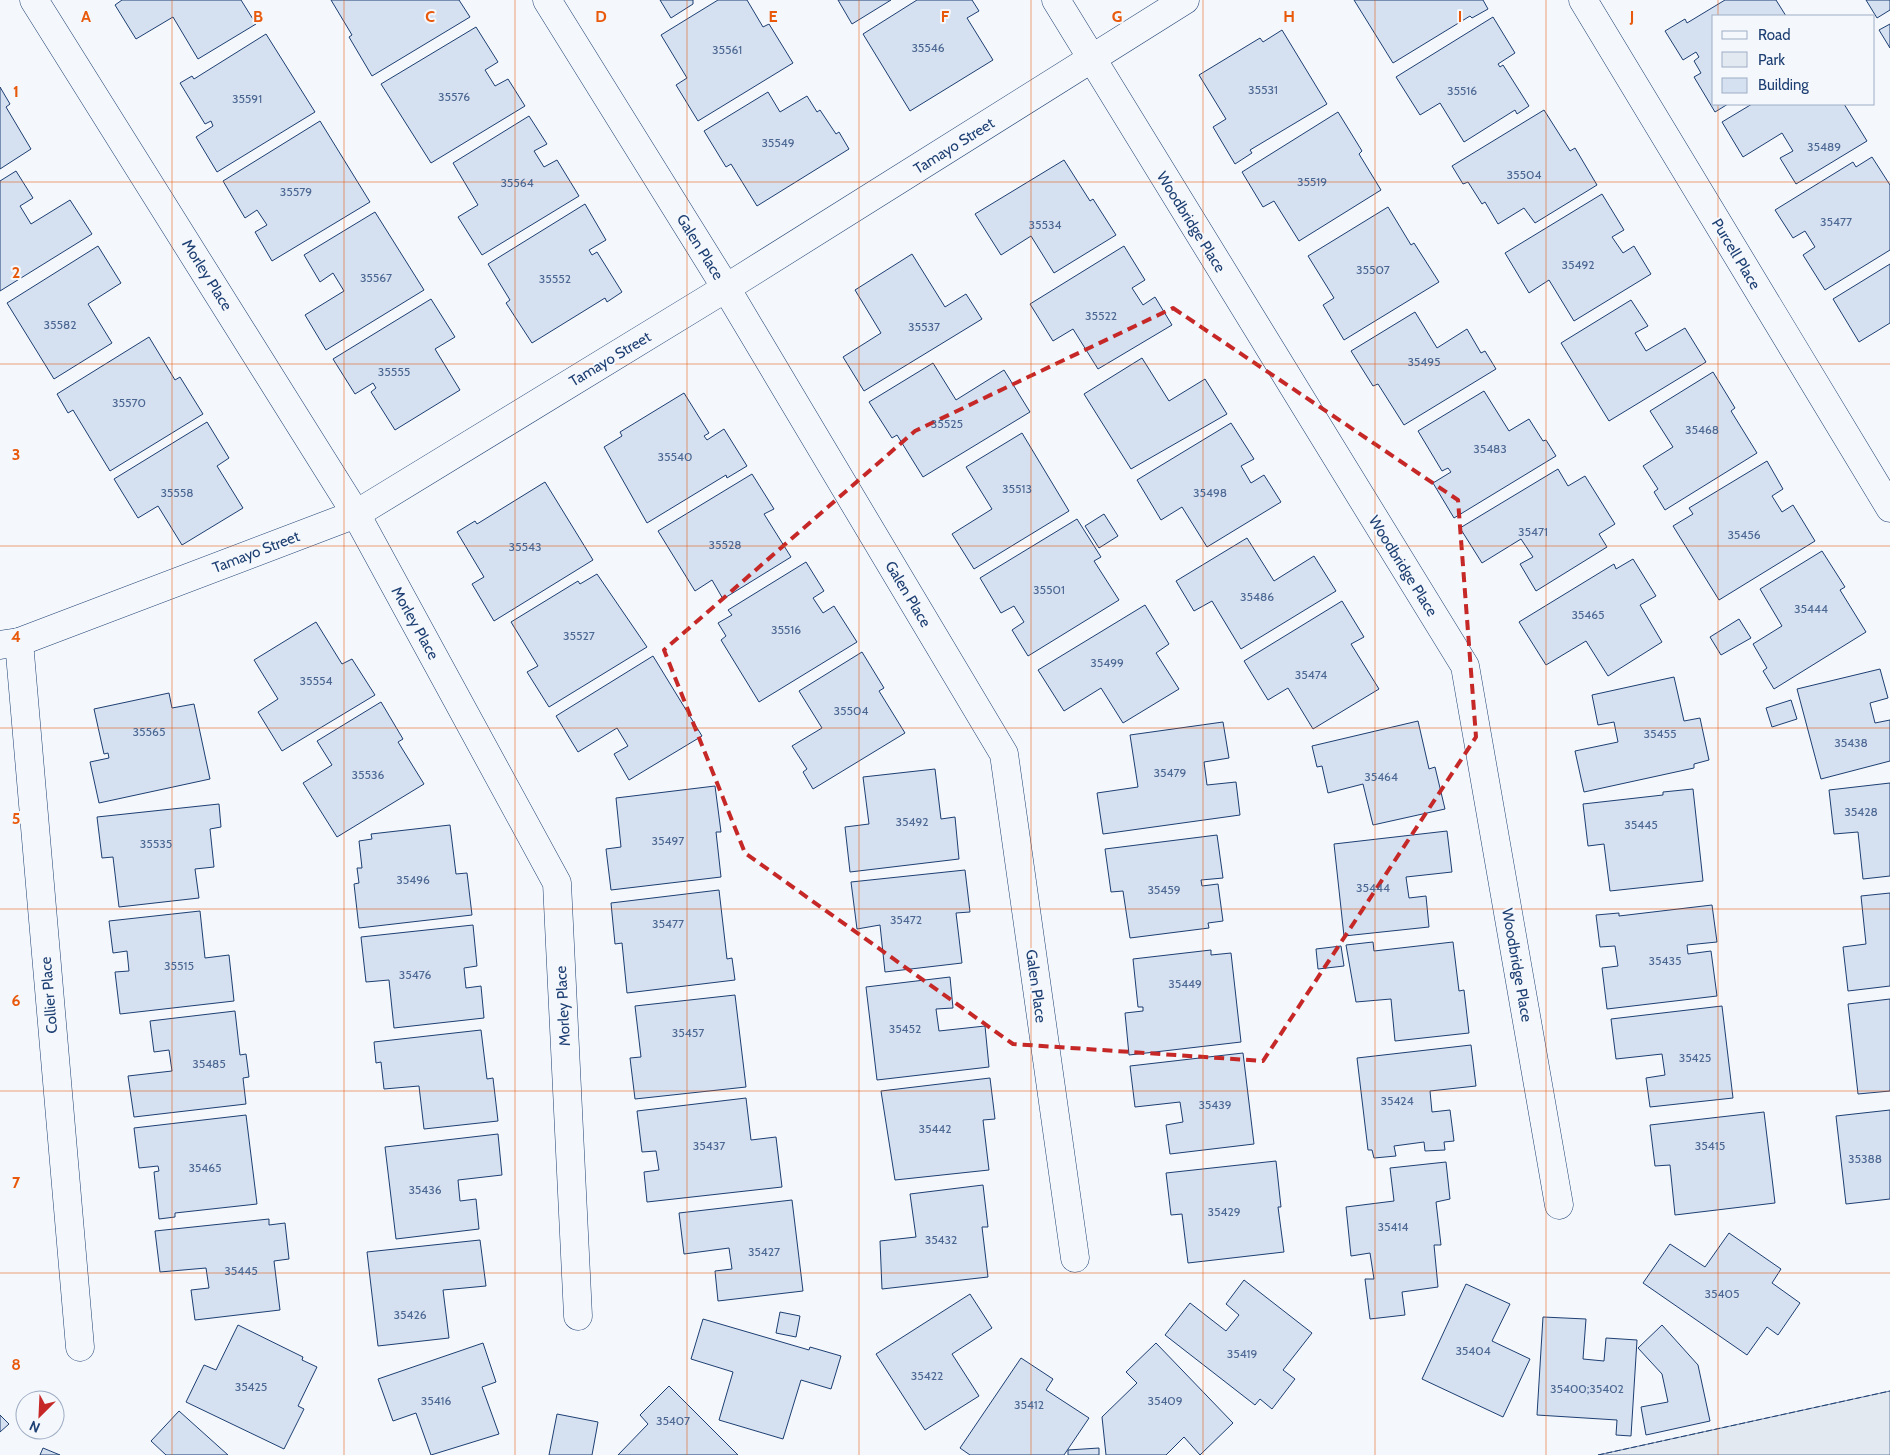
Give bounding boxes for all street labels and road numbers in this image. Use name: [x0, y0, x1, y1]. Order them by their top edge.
street label: Tamayo Street: [910, 114, 998, 178]
street label: Woodbridge Place: [1153, 168, 1229, 276]
street label: Galen Place: [673, 211, 727, 283]
street label: Purcell Place: [1708, 215, 1764, 293]
street label: Morley Place: [178, 236, 236, 314]
street label: Tamayo Street: [566, 328, 654, 390]
street label: Woodbridge Place: [1365, 512, 1441, 620]
street label: Tamayo Street: [210, 527, 302, 577]
street label: Galen Place: [881, 558, 935, 631]
street label: Morley Place: [388, 583, 443, 663]
street label: Woodbridge Place: [1498, 907, 1536, 1024]
street label: Galen Place: [1022, 948, 1050, 1024]
street label: Collier Place: [37, 956, 61, 1034]
street label: Morley Place: [552, 965, 574, 1047]

